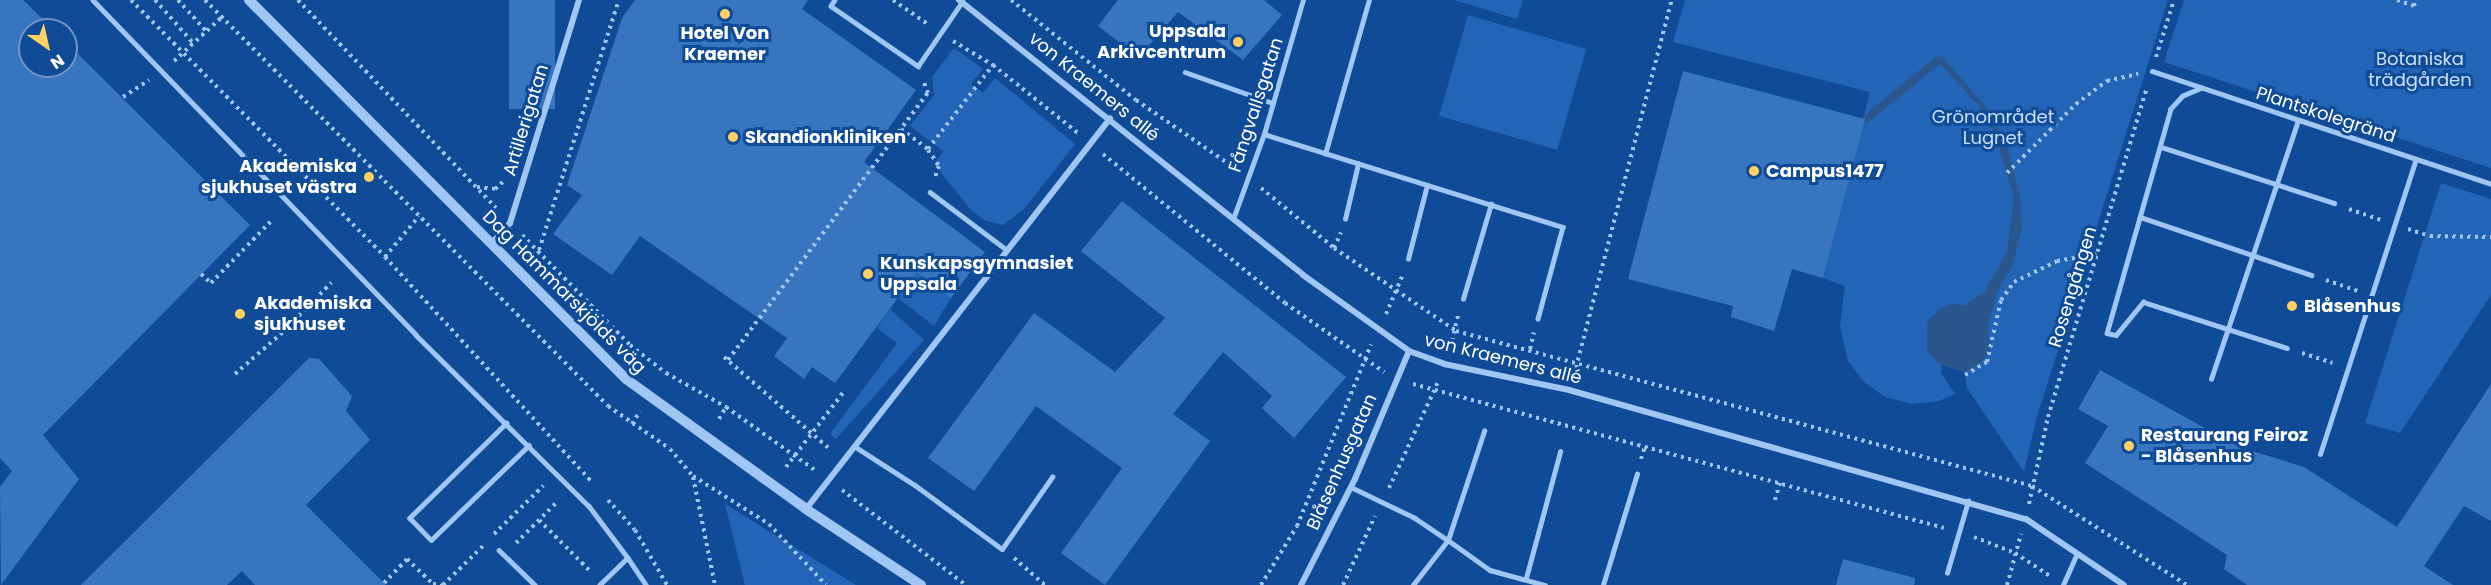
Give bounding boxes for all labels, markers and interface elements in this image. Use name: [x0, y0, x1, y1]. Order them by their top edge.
marker: Hotel Von Kraemer: [718, 7, 732, 21]
north arrow: [18, 18, 78, 78]
place label: Uppsala Arkivcentrum: [1097, 21, 1226, 63]
place label: Hotel Von Kraemer: [681, 23, 769, 66]
street label: von Kraemers allé: [1024, 28, 1164, 146]
street label: Fångvallsgatan: [1224, 35, 1288, 175]
marker: Uppsala Arkivcentrum: [1231, 35, 1245, 49]
text: N: [46, 49, 69, 75]
park label: Botaniska trädgården: [2368, 49, 2472, 92]
street label: Artillerigatan: [499, 62, 553, 178]
street label: Plantskolegränd: [2253, 82, 2399, 148]
park label: Grönområdet Lugnet: [1932, 107, 2054, 150]
place label: Skandionkliniken: [745, 126, 906, 148]
marker: Skandionkliniken: [726, 130, 740, 144]
place label: Akademiska sjukhuset västra: [201, 156, 357, 198]
place label: Campus1477: [1766, 160, 1884, 182]
marker: Campus1477: [1747, 164, 1761, 178]
marker: Akademiska sjukhuset västra: [362, 170, 376, 184]
street label: Dag Hammarskjölds väg: [478, 206, 650, 378]
street label: Rosengången: [2044, 224, 2102, 350]
place label: Kunskapsgymnasiet Uppsala: [880, 253, 1073, 296]
marker: Kunskapsgymnasiet Uppsala: [861, 267, 875, 281]
place label: Akademiska sjukhuset: [254, 293, 372, 336]
place label: Blåsenhus: [2304, 295, 2401, 317]
marker: Blåsenhus: [2285, 299, 2299, 313]
marker: Akademiska sjukhuset: [231, 305, 249, 323]
street label: von Kraemers allé: [1422, 329, 1584, 389]
street label: Blåsenhusgatan: [1302, 391, 1382, 533]
place label: Restaurang Feiroz - Blåsenhus: [2141, 425, 2308, 468]
marker: Restaurang Feiroz - Blåsenhus: [2122, 439, 2136, 453]

